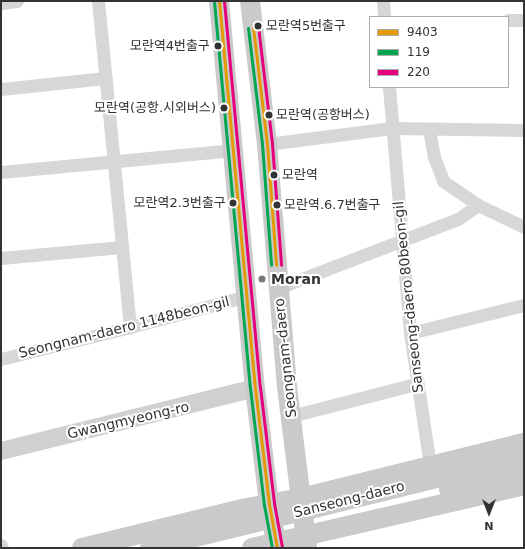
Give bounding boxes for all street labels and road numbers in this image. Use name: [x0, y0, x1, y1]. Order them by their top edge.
street label: Sanseong-daero 80beon-gil: [390, 200, 426, 394]
street label: Seongnam-daero 1148beon-gil: [17, 293, 231, 361]
street label: Seongnam-daero: [270, 297, 300, 419]
street label: Gwangmyeong-ro: [65, 398, 191, 442]
street label: Sanseong-daero: [292, 477, 406, 521]

